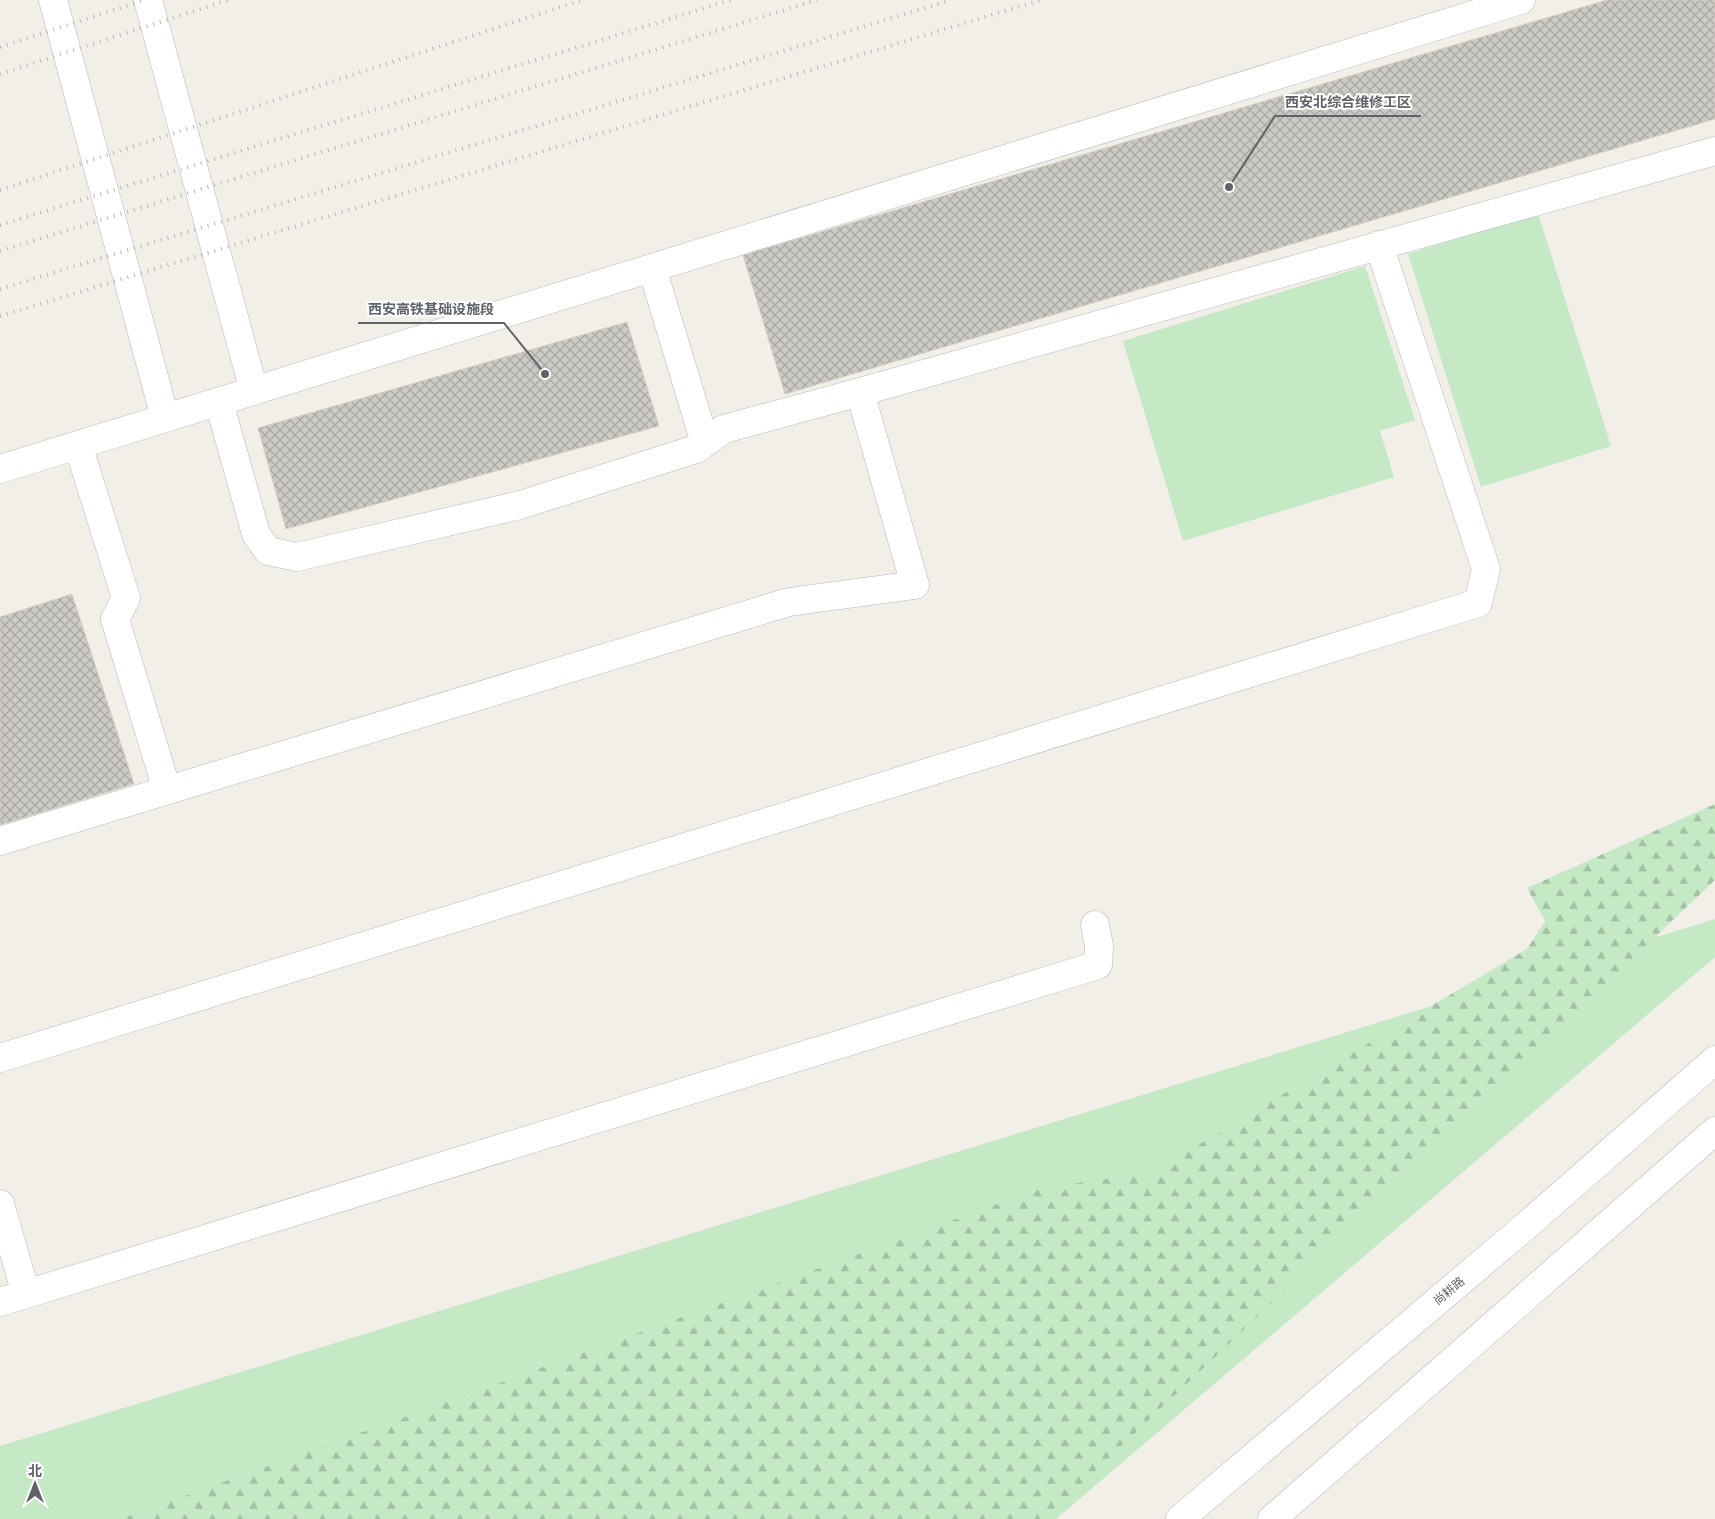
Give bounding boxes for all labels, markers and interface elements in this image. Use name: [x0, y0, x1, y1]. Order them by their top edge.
callout: 西安北综合维修工区: [1275, 87, 1421, 116]
text: 西安北综合维修工区: [1285, 94, 1411, 110]
callout: 西安高铁基础设施段: [358, 294, 504, 323]
text: 西安高铁基础设施段: [368, 301, 494, 317]
street label: 尚耕路: [1431, 1274, 1467, 1308]
north arrow: [10, 1459, 60, 1509]
text: 北: [28, 1463, 42, 1479]

